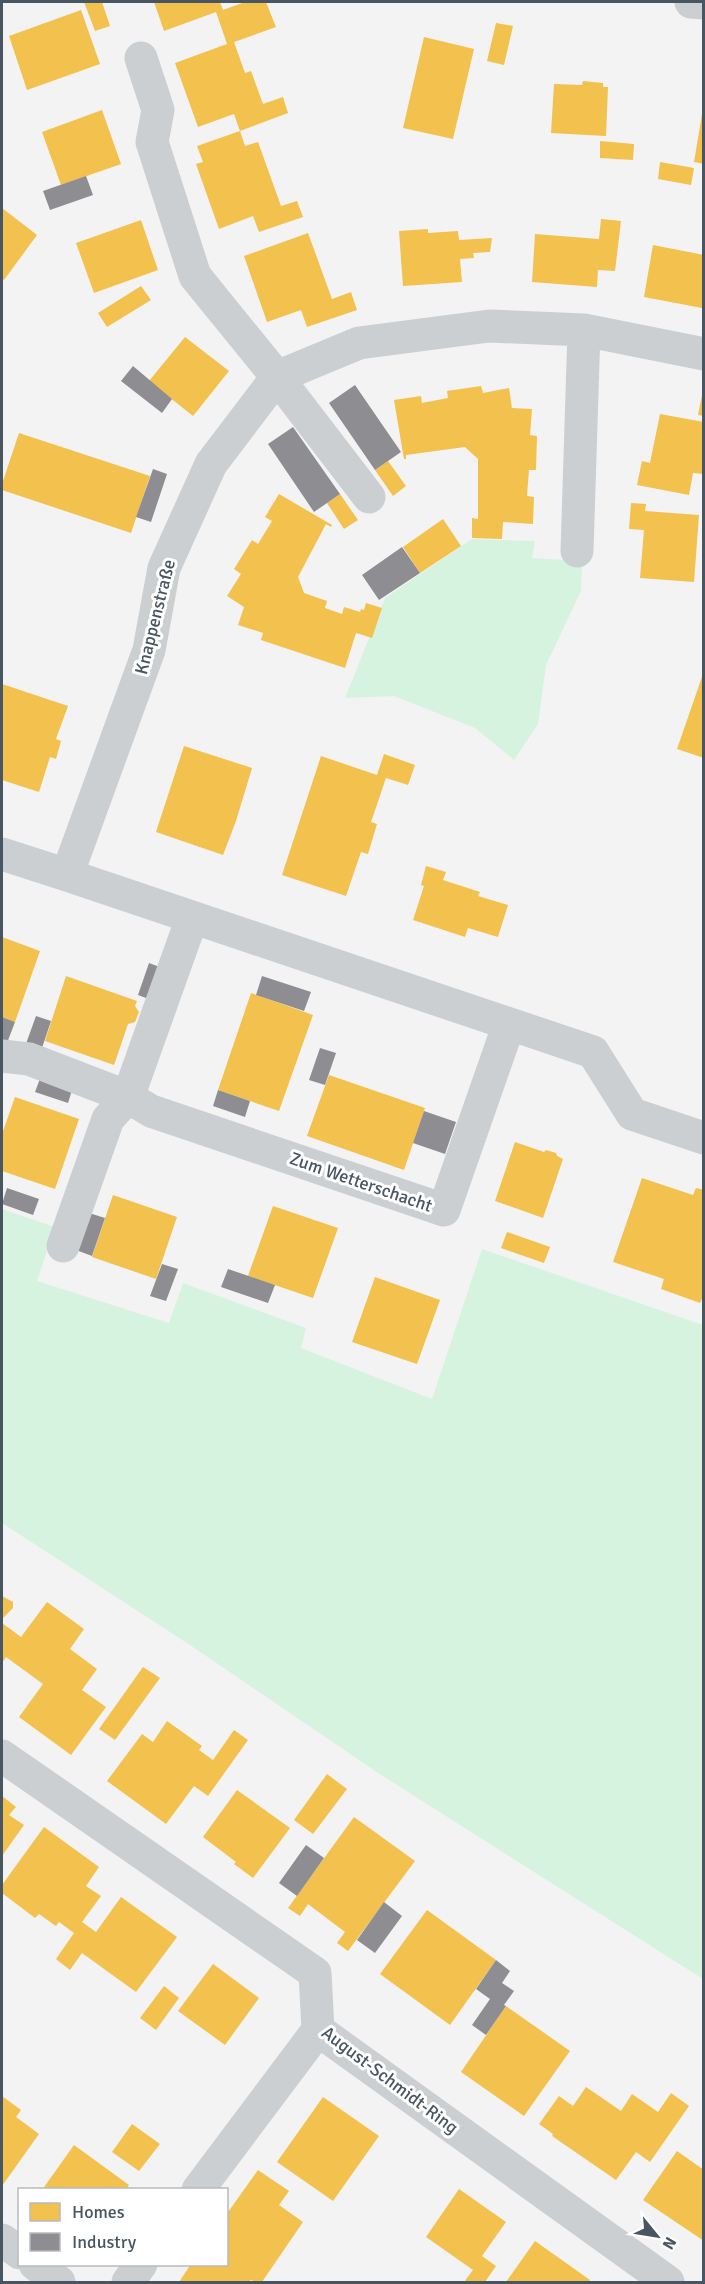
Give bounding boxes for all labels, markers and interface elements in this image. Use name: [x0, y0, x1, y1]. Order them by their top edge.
street label: Knappenstraße: [130, 557, 180, 677]
street label: Zum Wetterschacht: [287, 1147, 435, 1217]
street label: August-Schmidt-Ring: [317, 2022, 463, 2138]
legend: [18, 2188, 228, 2266]
text: Homes: [72, 2201, 125, 2223]
north arrow: [627, 2206, 687, 2266]
text: Industry: [72, 2231, 137, 2253]
text: N: [658, 2233, 681, 2253]

